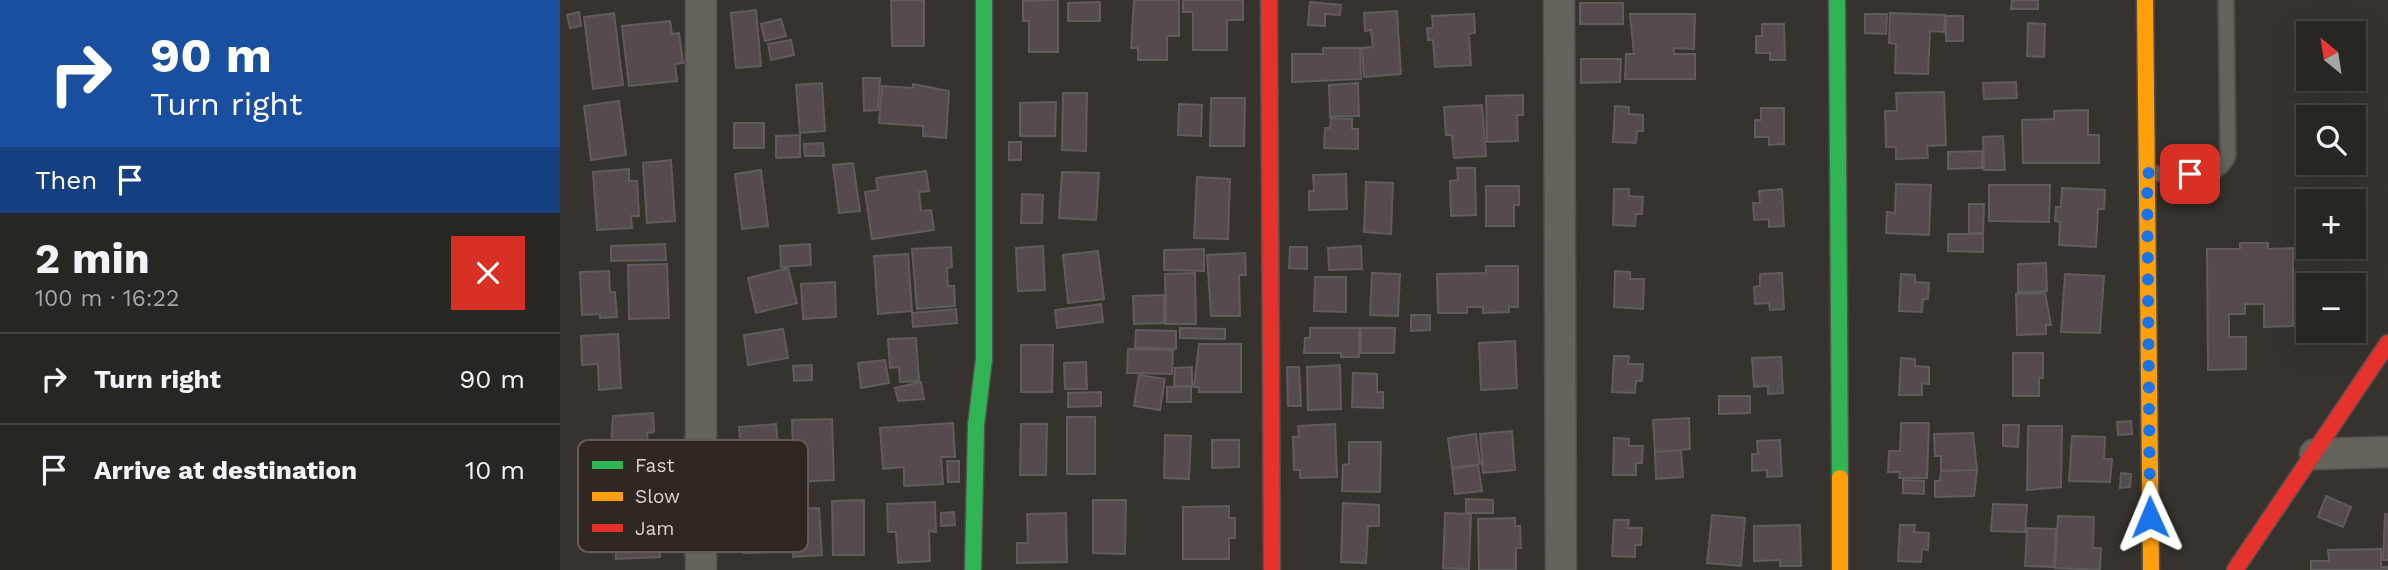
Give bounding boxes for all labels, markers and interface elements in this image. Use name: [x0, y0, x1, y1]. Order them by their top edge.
north arrow: [2296, 21, 2366, 91]
map controls: [2296, 21, 2366, 343]
text: 90 m: [150, 26, 272, 84]
icon: right: [35, 28, 126, 119]
text: Turn right: [150, 85, 302, 123]
button: search: [2296, 105, 2366, 175]
pin: [2160, 144, 2220, 204]
icon: arrive: [2171, 155, 2209, 193]
icon: arrive: [111, 161, 149, 199]
text: Then: [35, 165, 97, 195]
button: +: [2296, 189, 2366, 259]
text: 2 min: [35, 234, 150, 283]
button: close: [451, 236, 525, 310]
button: −: [2296, 273, 2366, 343]
text: 100 m · 16:22: [35, 285, 179, 312]
icon: right: [35, 360, 73, 398]
text: Turn right: [94, 364, 221, 394]
text: 90 m: [459, 364, 525, 394]
legend: [578, 440, 808, 552]
icon: arrive: [35, 451, 73, 489]
text: Fast: [635, 454, 674, 477]
text: Arrive at destination: [94, 455, 357, 485]
text: 10 m: [465, 455, 525, 485]
position arrow: [2113, 480, 2187, 554]
text: Slow: [635, 485, 680, 508]
text: Jam: [635, 517, 674, 540]

